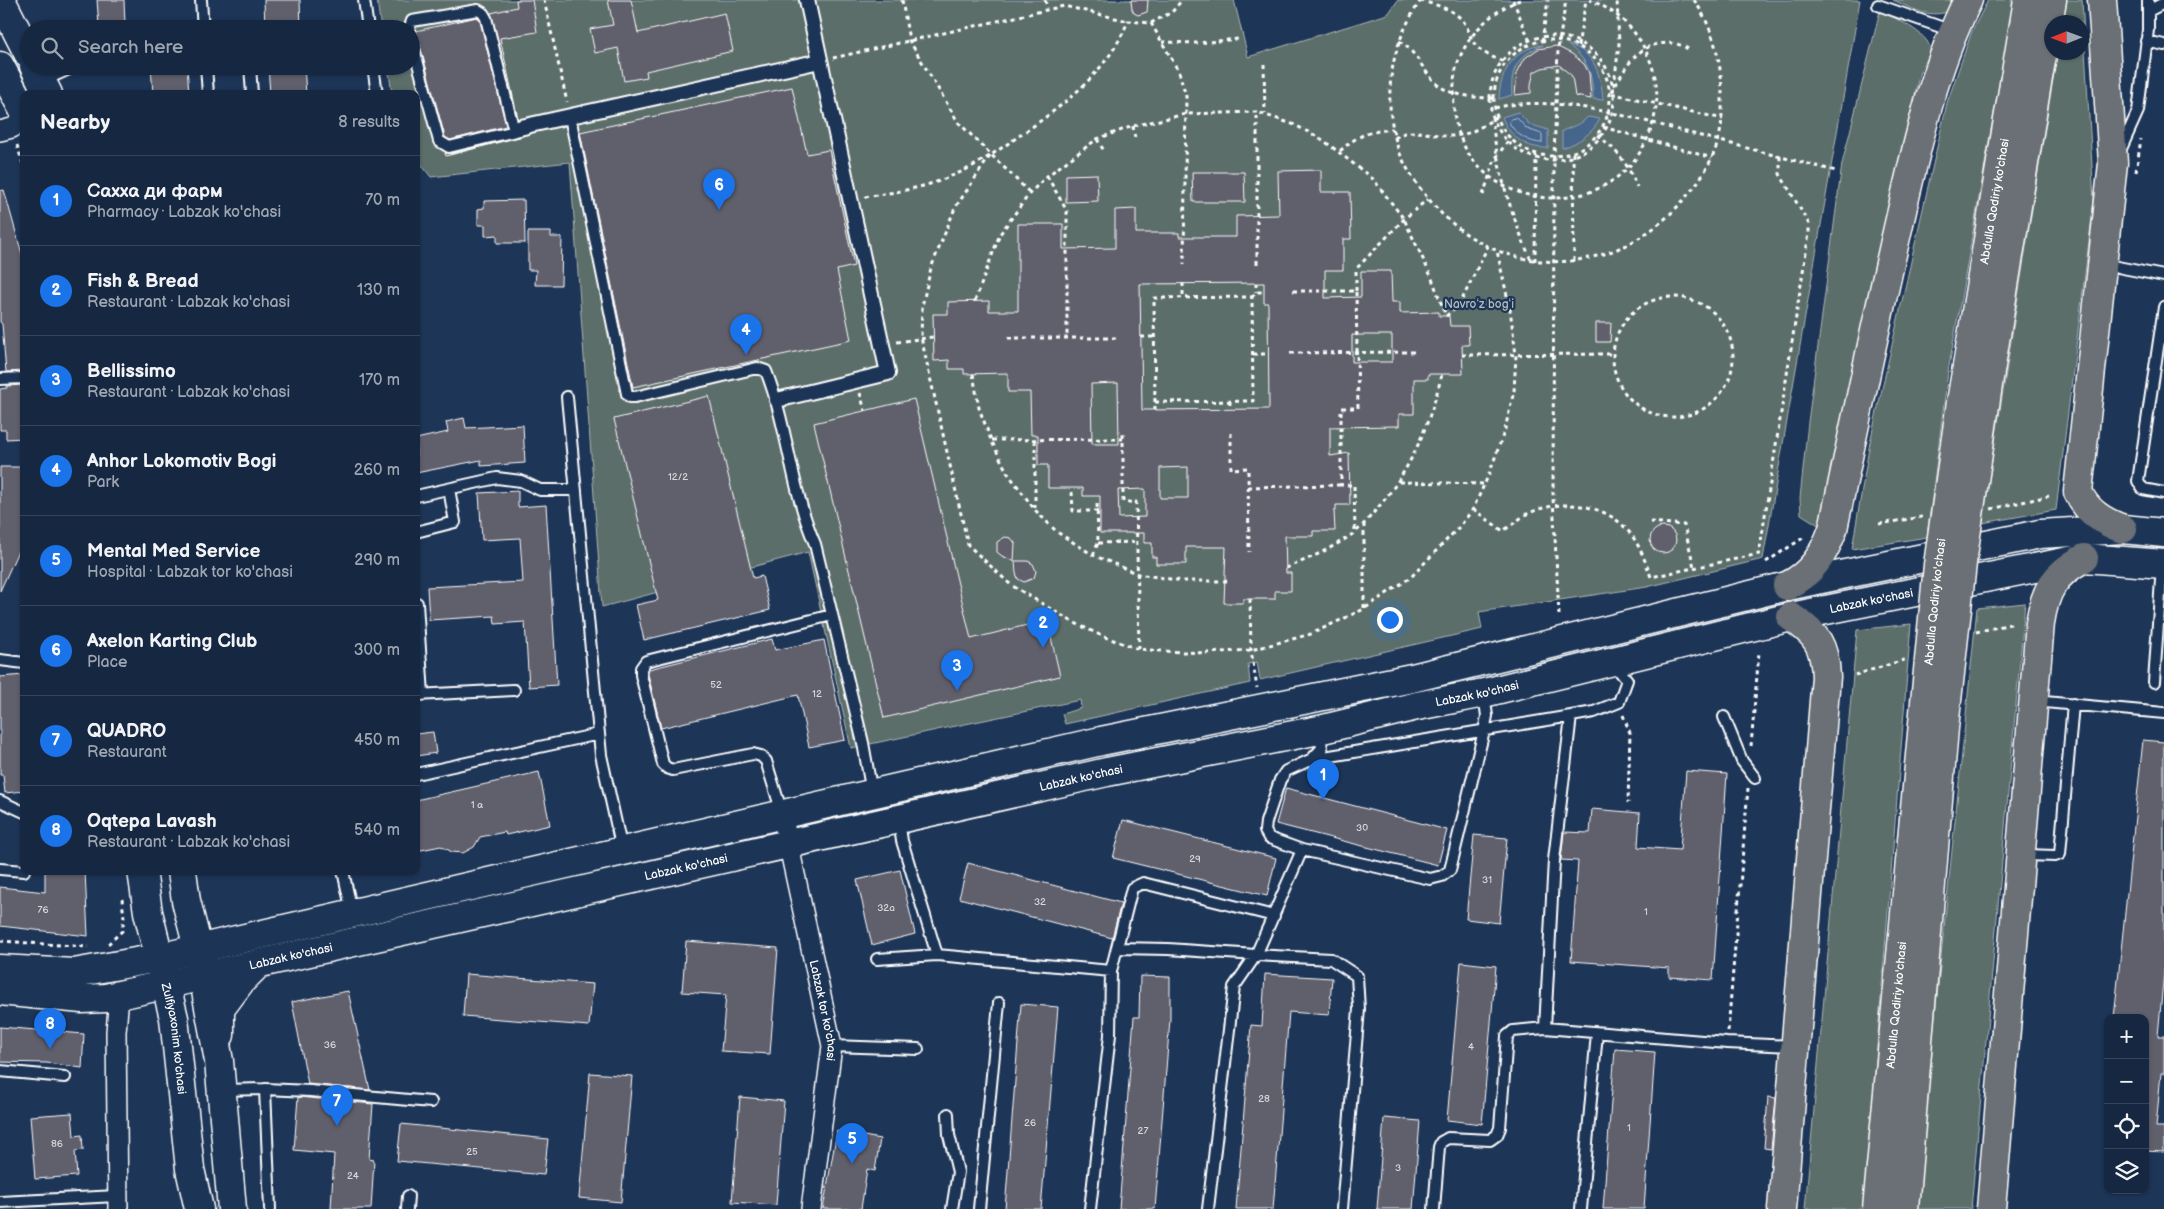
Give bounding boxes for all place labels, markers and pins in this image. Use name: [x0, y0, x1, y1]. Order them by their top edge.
pin: 6: [703, 169, 735, 210]
pin: 4: [730, 314, 762, 355]
pin: 2: [1027, 607, 1059, 648]
pin: 3: [941, 650, 973, 691]
pin: 1: [1307, 759, 1339, 800]
pin: 8: [34, 1008, 66, 1049]
pin: 7: [321, 1085, 353, 1126]
pin: 5: [836, 1123, 868, 1164]

